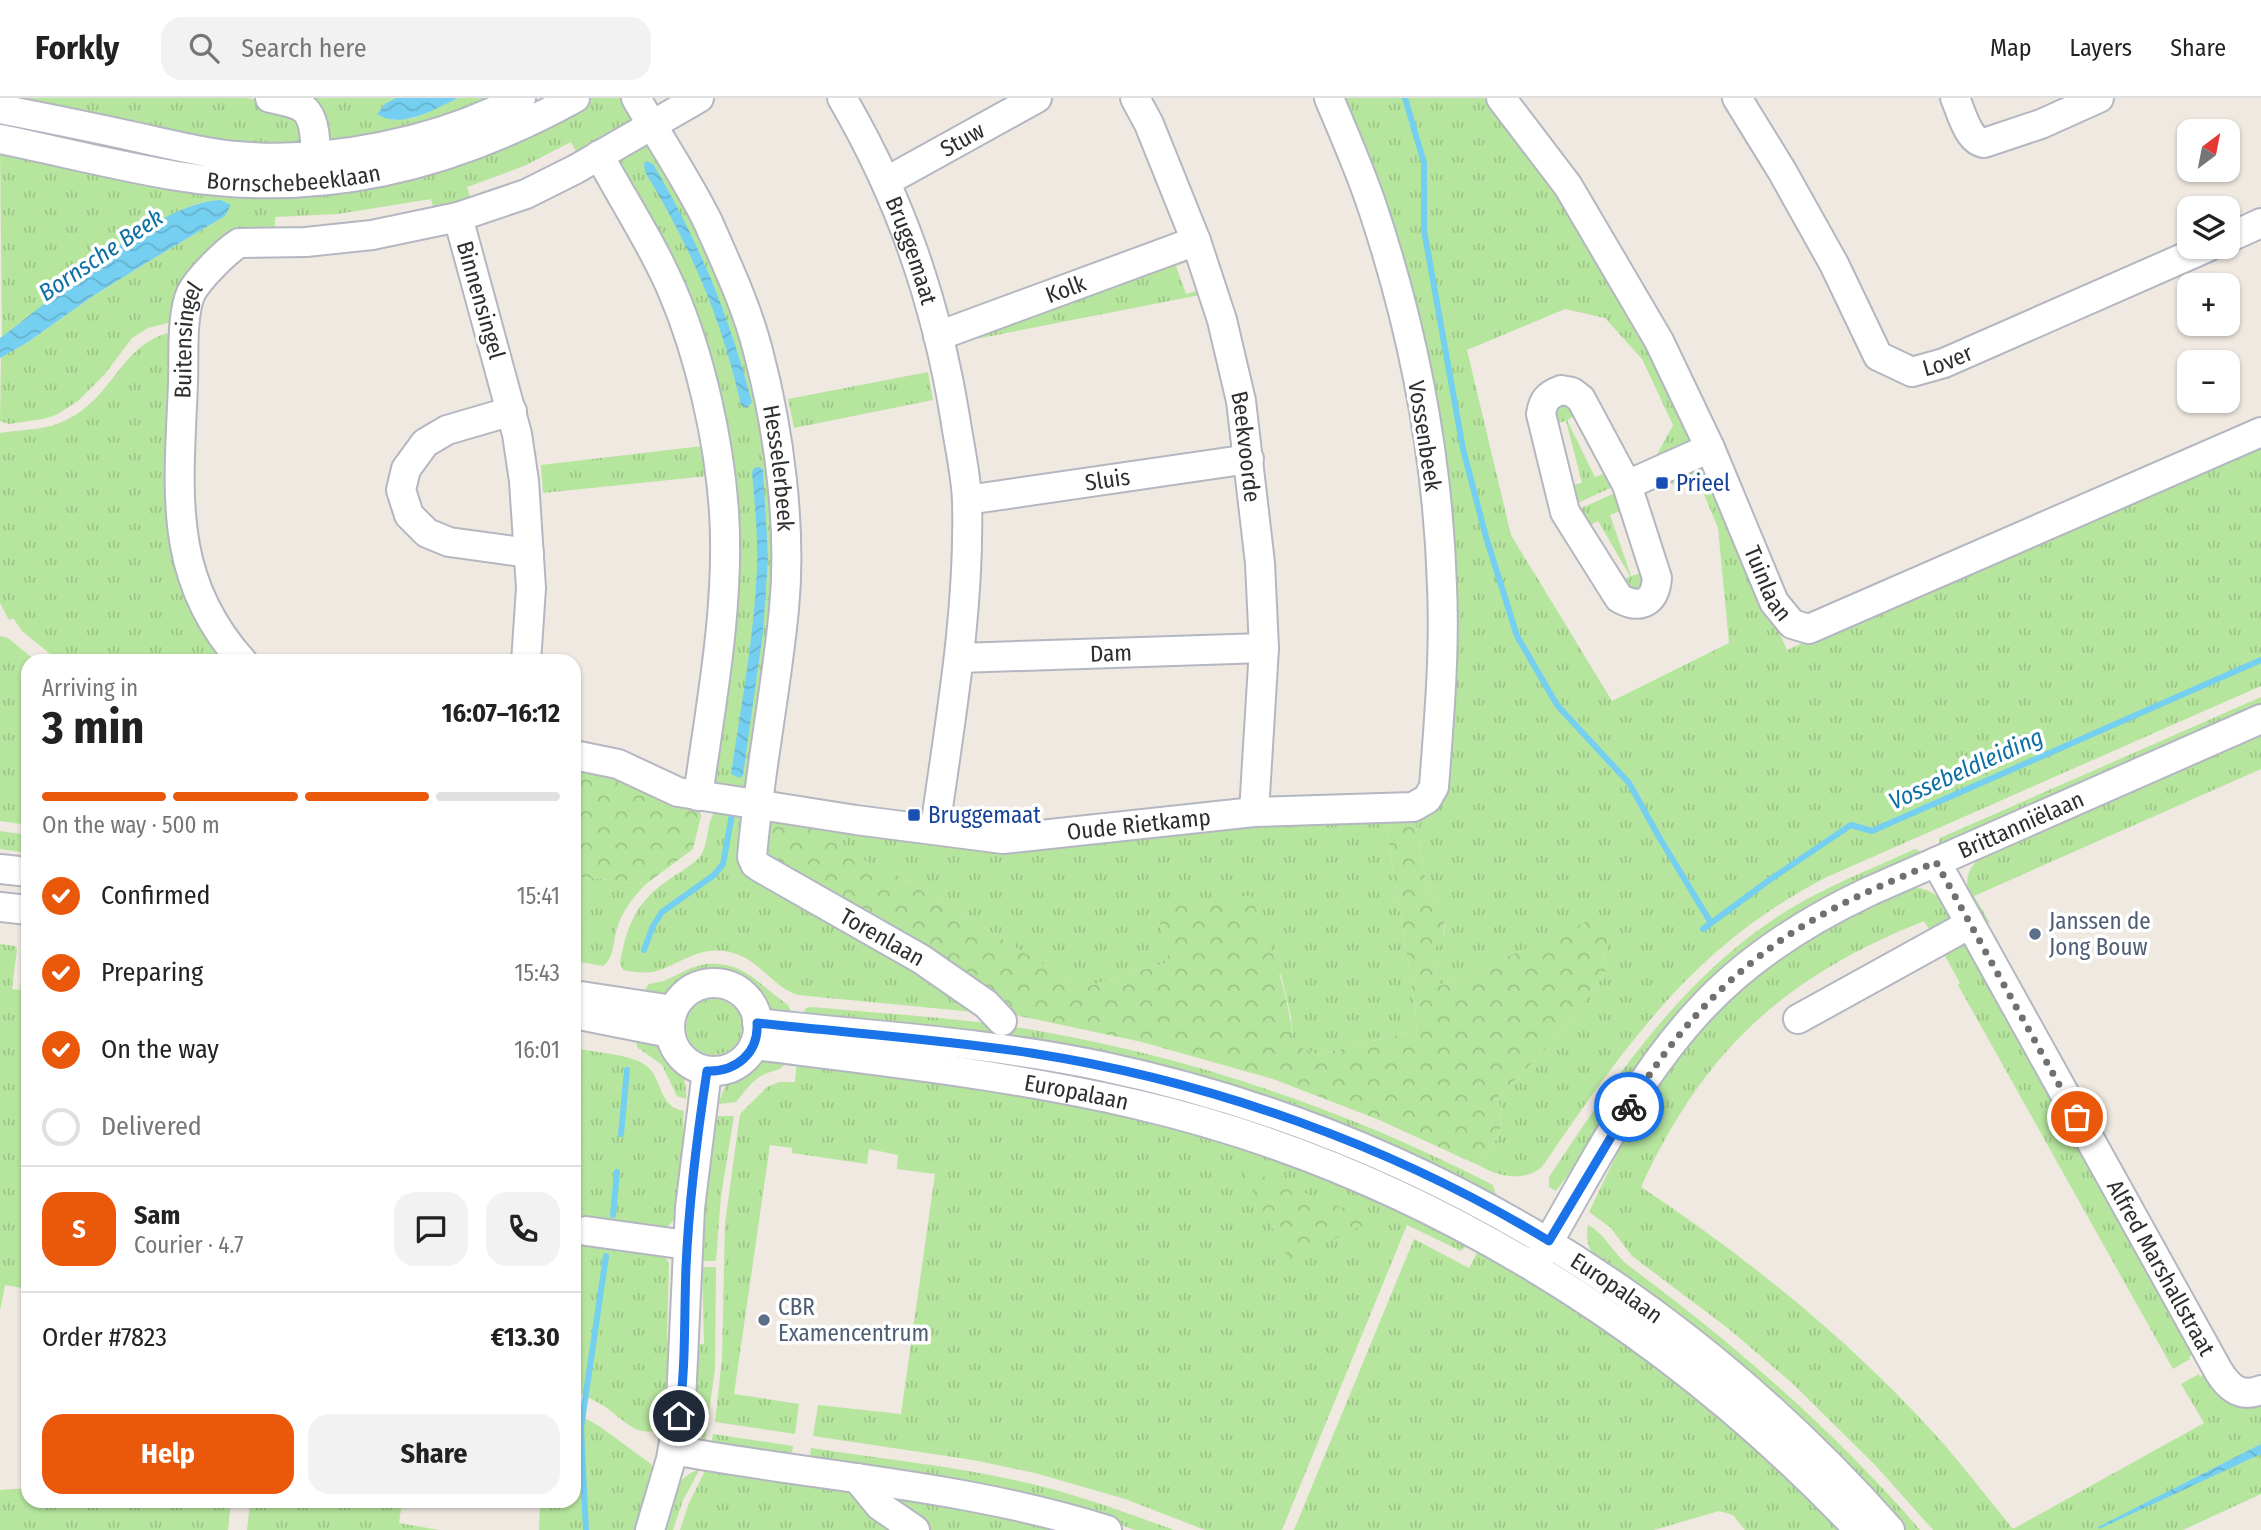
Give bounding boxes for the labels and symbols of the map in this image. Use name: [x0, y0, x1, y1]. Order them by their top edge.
street label: Stuw: [935, 116, 989, 163]
north arrow: [2177, 119, 2240, 182]
street label: Bornschebeeklaan: [205, 158, 383, 197]
street label: Bruggemaat: [879, 192, 943, 308]
water label: Bornsche Beek: [33, 203, 169, 307]
street label: Binnensingel: [451, 238, 511, 362]
street label: Kolk: [1042, 269, 1090, 309]
street label: Buitensingel: [168, 276, 208, 399]
street label: Lover: [1919, 338, 1977, 382]
street label: Vossenbeek: [1402, 379, 1448, 494]
street label: Beekvoorde: [1225, 388, 1267, 504]
street label: Hesselerbeek: [757, 402, 800, 532]
street label: Sluis: [1083, 462, 1132, 497]
place label: Prieel: [1676, 469, 1730, 497]
marker: Prieel: [1654, 475, 1670, 491]
street label: Tuinlaan: [1738, 541, 1798, 627]
street label: Dam: [1089, 638, 1132, 668]
water label: Vossebeldleiding: [1884, 722, 2048, 816]
street label: Brittanniëlaan: [1954, 785, 2088, 865]
place label: Bruggemaat: [928, 801, 1041, 829]
street label: Oude Rietkamp: [1065, 803, 1212, 846]
marker: Bruggemaat: [906, 807, 922, 823]
street label: Torenlaan: [835, 902, 930, 972]
place label: Janssen de Jong Bouw: [2049, 907, 2151, 961]
marker: Janssen de Jong Bouw: [2027, 926, 2043, 942]
street label: Europalaan: [1022, 1068, 1131, 1116]
courier: [1594, 1072, 1664, 1142]
pin: [2047, 1087, 2107, 1147]
street label: Alfred Marshallstraat: [2101, 1175, 2221, 1361]
street label: Europalaan: [1565, 1246, 1668, 1329]
place label: CBR Examencentrum: [778, 1293, 929, 1347]
marker: CBR Examencentrum: [756, 1312, 772, 1328]
pin: [649, 1386, 709, 1446]

